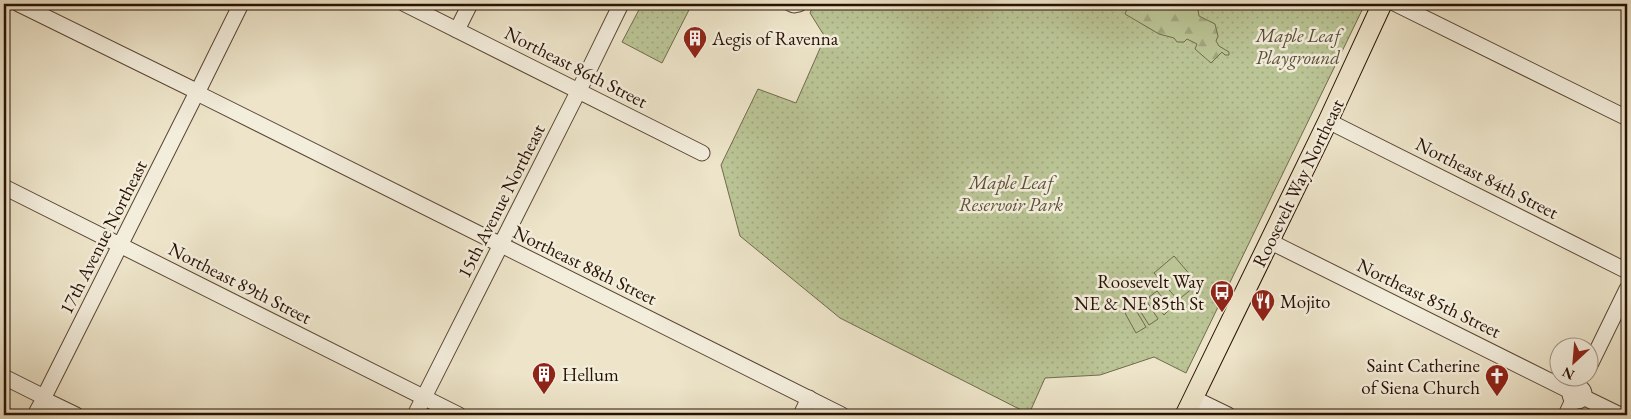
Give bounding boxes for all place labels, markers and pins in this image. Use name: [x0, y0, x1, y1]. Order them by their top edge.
building icon: Aegis of Ravenna: [682, 25, 708, 59]
place label: Aegis of Ravenna: [711, 26, 839, 51]
place label: Roosevelt Way NE & NE 85th St: [1074, 269, 1205, 316]
bus stop icon: Roosevelt Way NE & NE 85th St: [1209, 279, 1235, 313]
restaurant icon: Mojito: [1250, 288, 1276, 322]
place label: Mojito: [1280, 289, 1330, 314]
place label: Saint Catherine of Siena Church: [1361, 353, 1480, 400]
building icon: Hellum: [531, 361, 557, 395]
place label: Hellum: [562, 362, 619, 387]
church icon: Saint Catherine of Siena Church: [1484, 363, 1510, 397]

